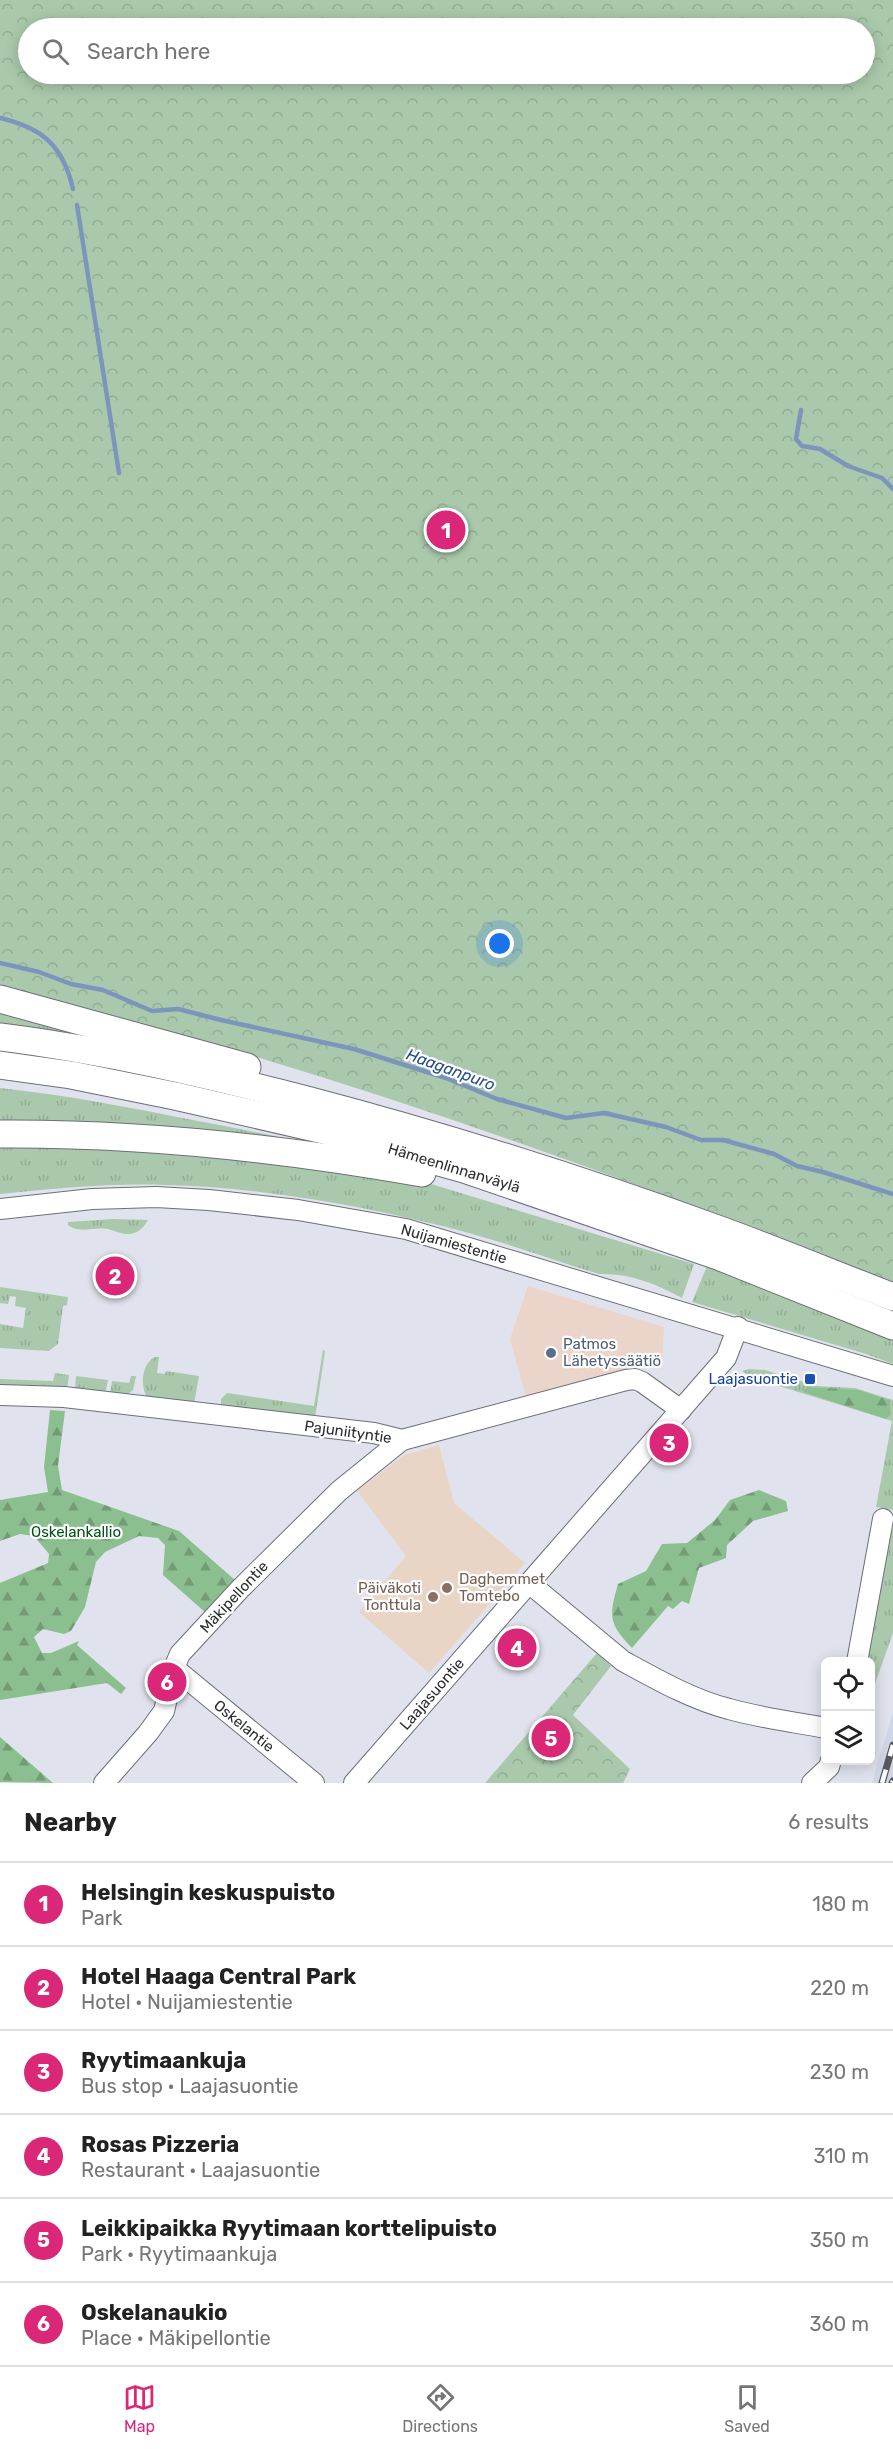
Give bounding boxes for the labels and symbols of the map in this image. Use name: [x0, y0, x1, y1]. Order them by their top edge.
pin: 1: [426, 508, 466, 552]
your location: [485, 929, 514, 958]
water label: Haaganpuro: [404, 1045, 498, 1094]
street label: Hämeenlinnanväylä: [386, 1139, 522, 1197]
street label: Nuijamiestentie: [399, 1220, 509, 1268]
pin: 2: [96, 1254, 134, 1298]
place label: Patmos Lähetyssäätiö: [563, 1335, 661, 1370]
marker: Patmos Lähetyssäätiö: [544, 1346, 558, 1360]
place label: Laajasuontie: [709, 1370, 798, 1388]
marker: Laajasuontie: [803, 1372, 817, 1386]
street label: Pajuniityntie: [303, 1417, 393, 1447]
pin: 3: [650, 1420, 688, 1466]
park label: Oskelankallio: [31, 1523, 121, 1541]
street label: Mäkipellontie: [196, 1557, 272, 1637]
place label: Daghemmet Tomtebo: [459, 1570, 545, 1605]
place label: Päiväkoti Tonttula: [358, 1579, 421, 1614]
marker: Daghemmet Tomtebo: [440, 1581, 454, 1595]
marker: Päiväkoti Tonttula: [426, 1590, 440, 1604]
pin: 4: [498, 1626, 536, 1670]
street label: Laajasuontie: [396, 1654, 468, 1734]
pin: 6: [148, 1660, 186, 1704]
street label: Oskelantie: [210, 1696, 278, 1756]
pin: 5: [532, 1716, 570, 1760]

